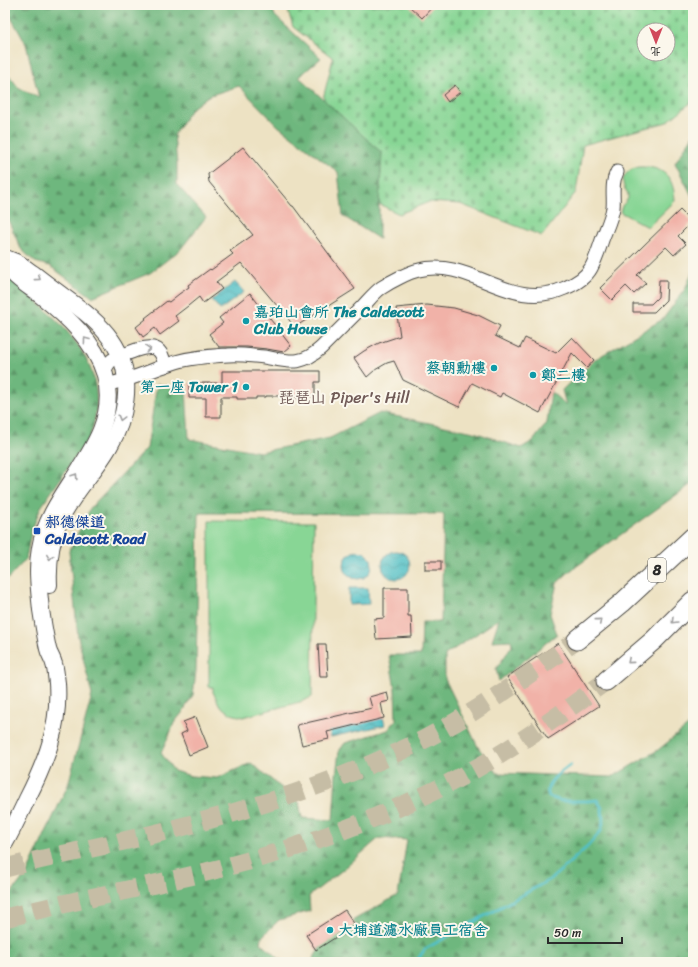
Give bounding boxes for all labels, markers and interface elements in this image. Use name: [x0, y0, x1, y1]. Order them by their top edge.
north arrow: [636, 22, 676, 62]
text: 北: [651, 42, 662, 61]
one-way arrow: [34, 273, 41, 280]
place label: 嘉珀山會所 The Caldecott Club House: [253, 299, 425, 342]
marker: 嘉珀山會所 The Caldecott Club House: [241, 316, 251, 326]
one-way arrow: [84, 338, 91, 345]
one-way arrow: [145, 344, 151, 353]
place label: 蔡朝勳樓: [426, 355, 486, 381]
place label: 鄭二樓: [541, 362, 586, 388]
marker: 蔡朝勳樓: [489, 363, 499, 373]
marker: 鄭二樓: [528, 370, 538, 380]
place label: 第一座 Tower 1: [140, 374, 239, 400]
marker: 第一座 Tower 1: [241, 382, 251, 392]
district label: 琵琶山 Piper's Hill: [278, 383, 410, 412]
one-way arrow: [117, 414, 126, 421]
one-way arrow: [70, 473, 77, 480]
place label: 郝德傑道 Caldecott Road: [44, 509, 147, 552]
marker: 郝德傑道 Caldecott Road: [32, 526, 42, 536]
one-way arrow: [46, 554, 55, 560]
road number: 8: [648, 558, 666, 582]
one-way arrow: [671, 616, 678, 624]
one-way arrow: [595, 619, 602, 626]
one-way arrow: [628, 656, 635, 663]
place label: 大埔道濾水廠員工宿舍: [338, 917, 488, 943]
scale bar: [548, 919, 622, 945]
text: 50 m: [554, 922, 581, 944]
marker: 大埔道濾水廠員工宿舍: [325, 925, 335, 935]

